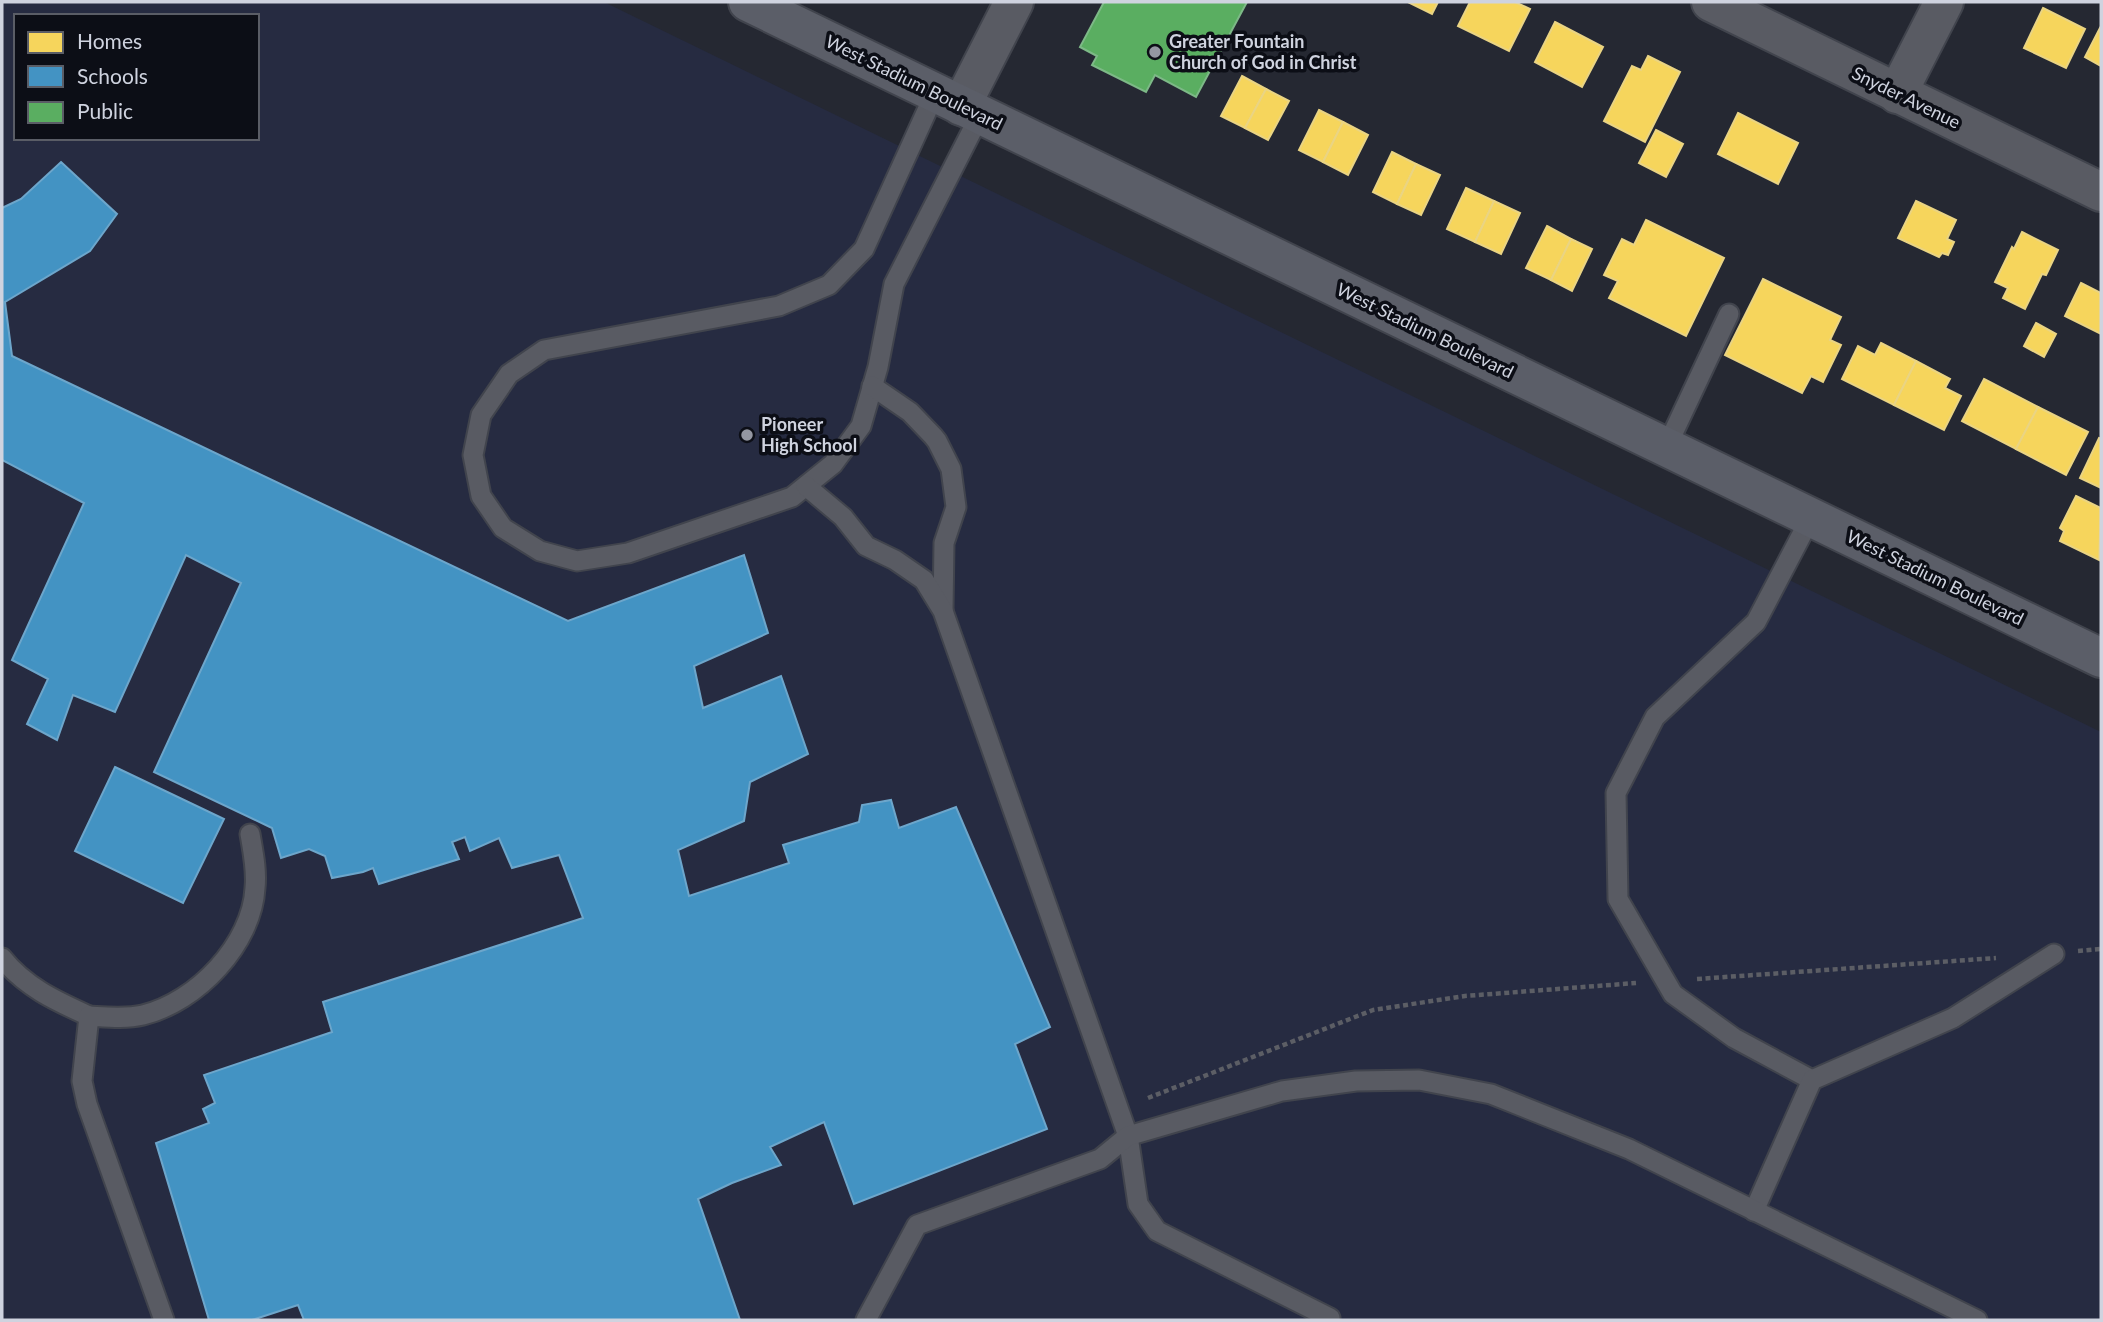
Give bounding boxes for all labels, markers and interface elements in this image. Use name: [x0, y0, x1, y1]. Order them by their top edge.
legend: [14, 14, 259, 140]
text: Homes: [77, 28, 142, 53]
street label: West Stadium Boulevard: [822, 30, 1007, 135]
place label: Greater Fountain Church of God in Christ: [1169, 30, 1357, 73]
marker: Greater Fountain Church of God in Christ: [1147, 44, 1163, 60]
street label: Snyder Avenue: [1849, 61, 1964, 133]
text: Schools: [77, 63, 148, 88]
text: Public: [77, 98, 133, 123]
street label: West Stadium Boulevard: [1333, 278, 1518, 383]
place label: Pioneer High School: [761, 413, 857, 456]
marker: Pioneer High School: [739, 427, 755, 443]
street label: West Stadium Boulevard: [1843, 525, 2028, 630]

